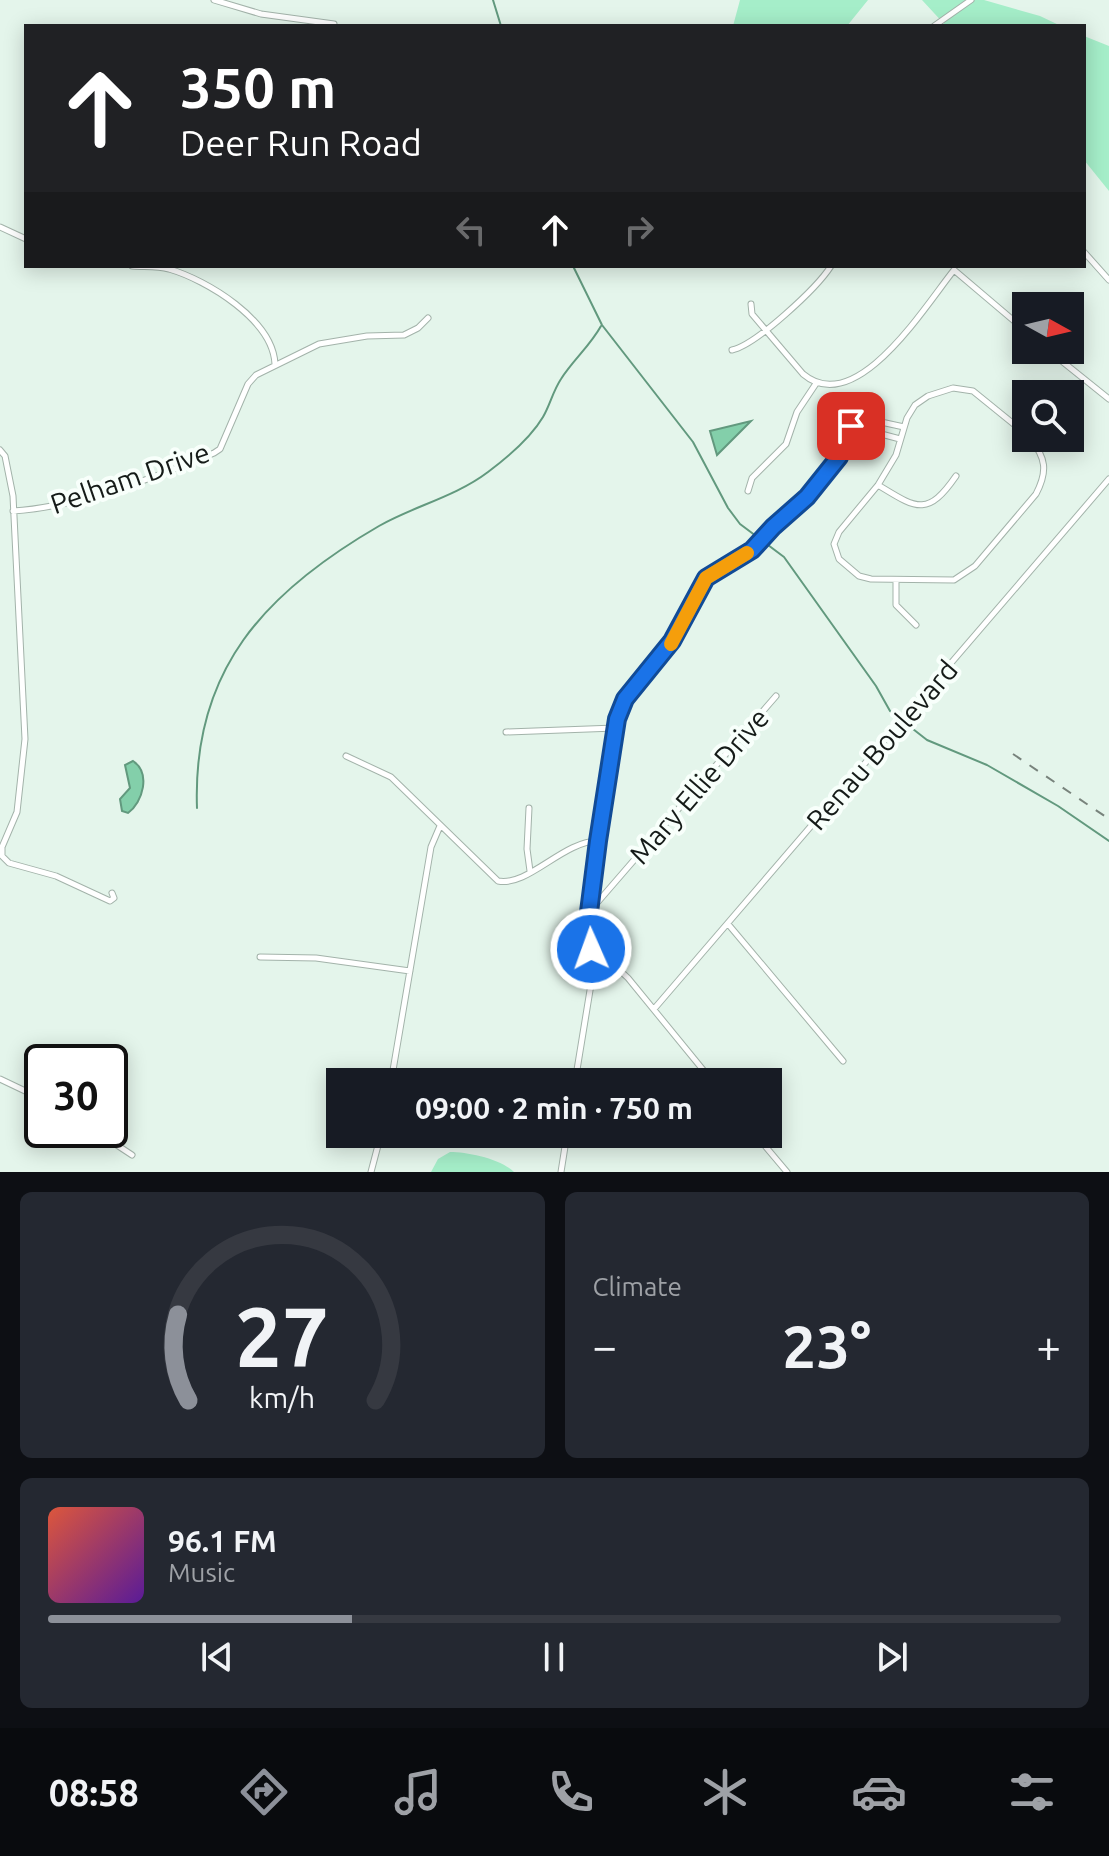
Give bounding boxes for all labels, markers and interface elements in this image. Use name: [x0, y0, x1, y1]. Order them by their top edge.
icon: ahead: [48, 56, 152, 160]
text: 350 m: [180, 56, 336, 119]
text: Deer Run Road: [180, 122, 422, 163]
icon: left: [449, 208, 493, 252]
icon: ahead: [533, 208, 577, 252]
icon: right: [617, 208, 661, 252]
north arrow: [1012, 292, 1084, 364]
map controls: [1012, 292, 1084, 452]
button: search: [1012, 380, 1084, 452]
pin: [817, 392, 885, 460]
icon: arrive: [829, 404, 873, 448]
street label: Pelham Drive: [46, 436, 213, 519]
street label: Renau Boulevard: [800, 654, 963, 835]
street label: Mary Ellie Drive: [623, 702, 774, 869]
position arrow: [549, 907, 633, 991]
speed limit sign: 30: [24, 1044, 128, 1148]
text: 09:00 · 2 min · 750 m: [415, 1091, 693, 1125]
text: Climate: [593, 1272, 682, 1301]
text: 27: [235, 1289, 329, 1383]
text: 23°: [782, 1312, 871, 1379]
text: −: [593, 1321, 617, 1370]
text: +: [1036, 1321, 1061, 1370]
text: km/h: [249, 1381, 315, 1413]
text: 96.1 FM: [168, 1524, 277, 1558]
text: Music: [168, 1558, 235, 1587]
icon: previous: [195, 1635, 239, 1679]
icon: pause: [532, 1635, 576, 1679]
icon: next: [870, 1635, 914, 1679]
icon: directions: [236, 1764, 292, 1820]
icon: music: [390, 1764, 446, 1820]
icon: phone: [543, 1764, 599, 1820]
icon: climate: [697, 1764, 753, 1820]
icon: car: [851, 1764, 907, 1820]
icon: filters: [1004, 1764, 1060, 1820]
text: 08:58: [49, 1772, 139, 1813]

